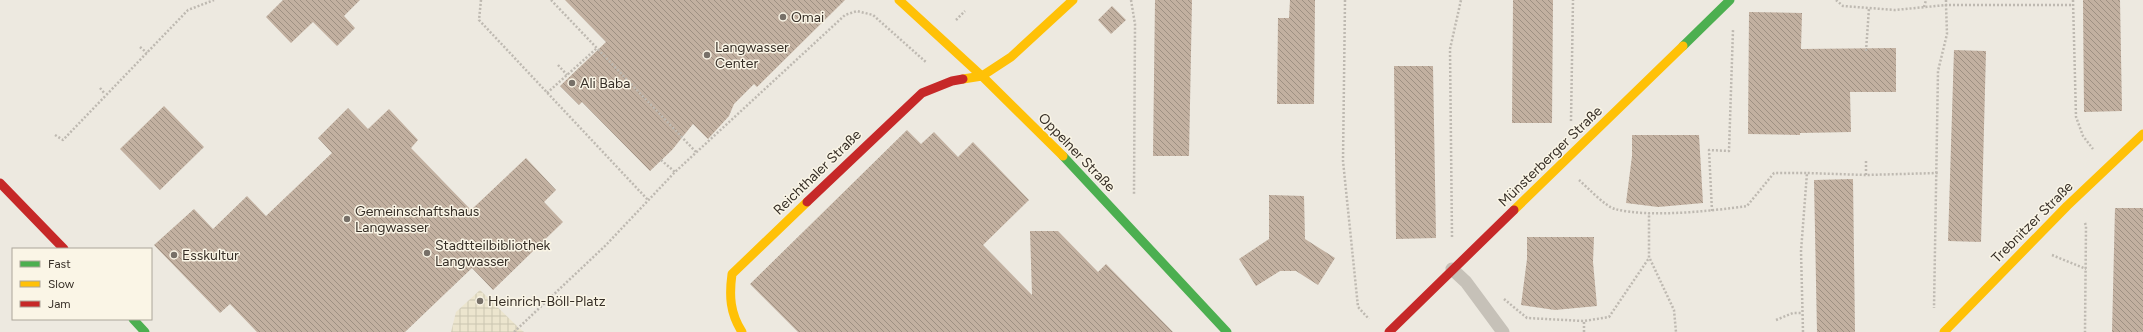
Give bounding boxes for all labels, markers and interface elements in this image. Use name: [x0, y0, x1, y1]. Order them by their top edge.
place label: Omai: [791, 9, 824, 26]
marker: Omai: [778, 12, 788, 22]
place label: Langwasser Center: [715, 39, 789, 72]
marker: Langwasser Center: [702, 50, 712, 60]
place label: Ali Baba: [580, 75, 630, 92]
marker: Ali Baba: [567, 78, 577, 88]
street label: Münsterberger Straße: [1495, 102, 1606, 210]
street label: Oppelner Straße: [1035, 109, 1119, 196]
street label: Reichthaler Straße: [770, 126, 865, 219]
street label: Trebnitzer Straße: [1988, 178, 2077, 267]
place label: Gemeinschaftshaus Langwasser: [355, 203, 479, 236]
marker: Gemeinschaftshaus Langwasser: [342, 214, 352, 224]
place label: Stadtteilbibliothek Langwasser: [435, 237, 551, 270]
place label: Esskultur: [182, 247, 239, 264]
legend: [12, 248, 152, 320]
marker: Stadtteilbibliothek Langwasser: [422, 248, 432, 258]
marker: Esskultur: [169, 250, 179, 260]
text: Fast: [48, 257, 71, 271]
text: Slow: [48, 277, 75, 291]
place label: Heinrich-Böll-Platz: [488, 293, 606, 310]
marker: Heinrich-Böll-Platz: [475, 296, 485, 306]
text: Jam: [48, 297, 71, 311]

